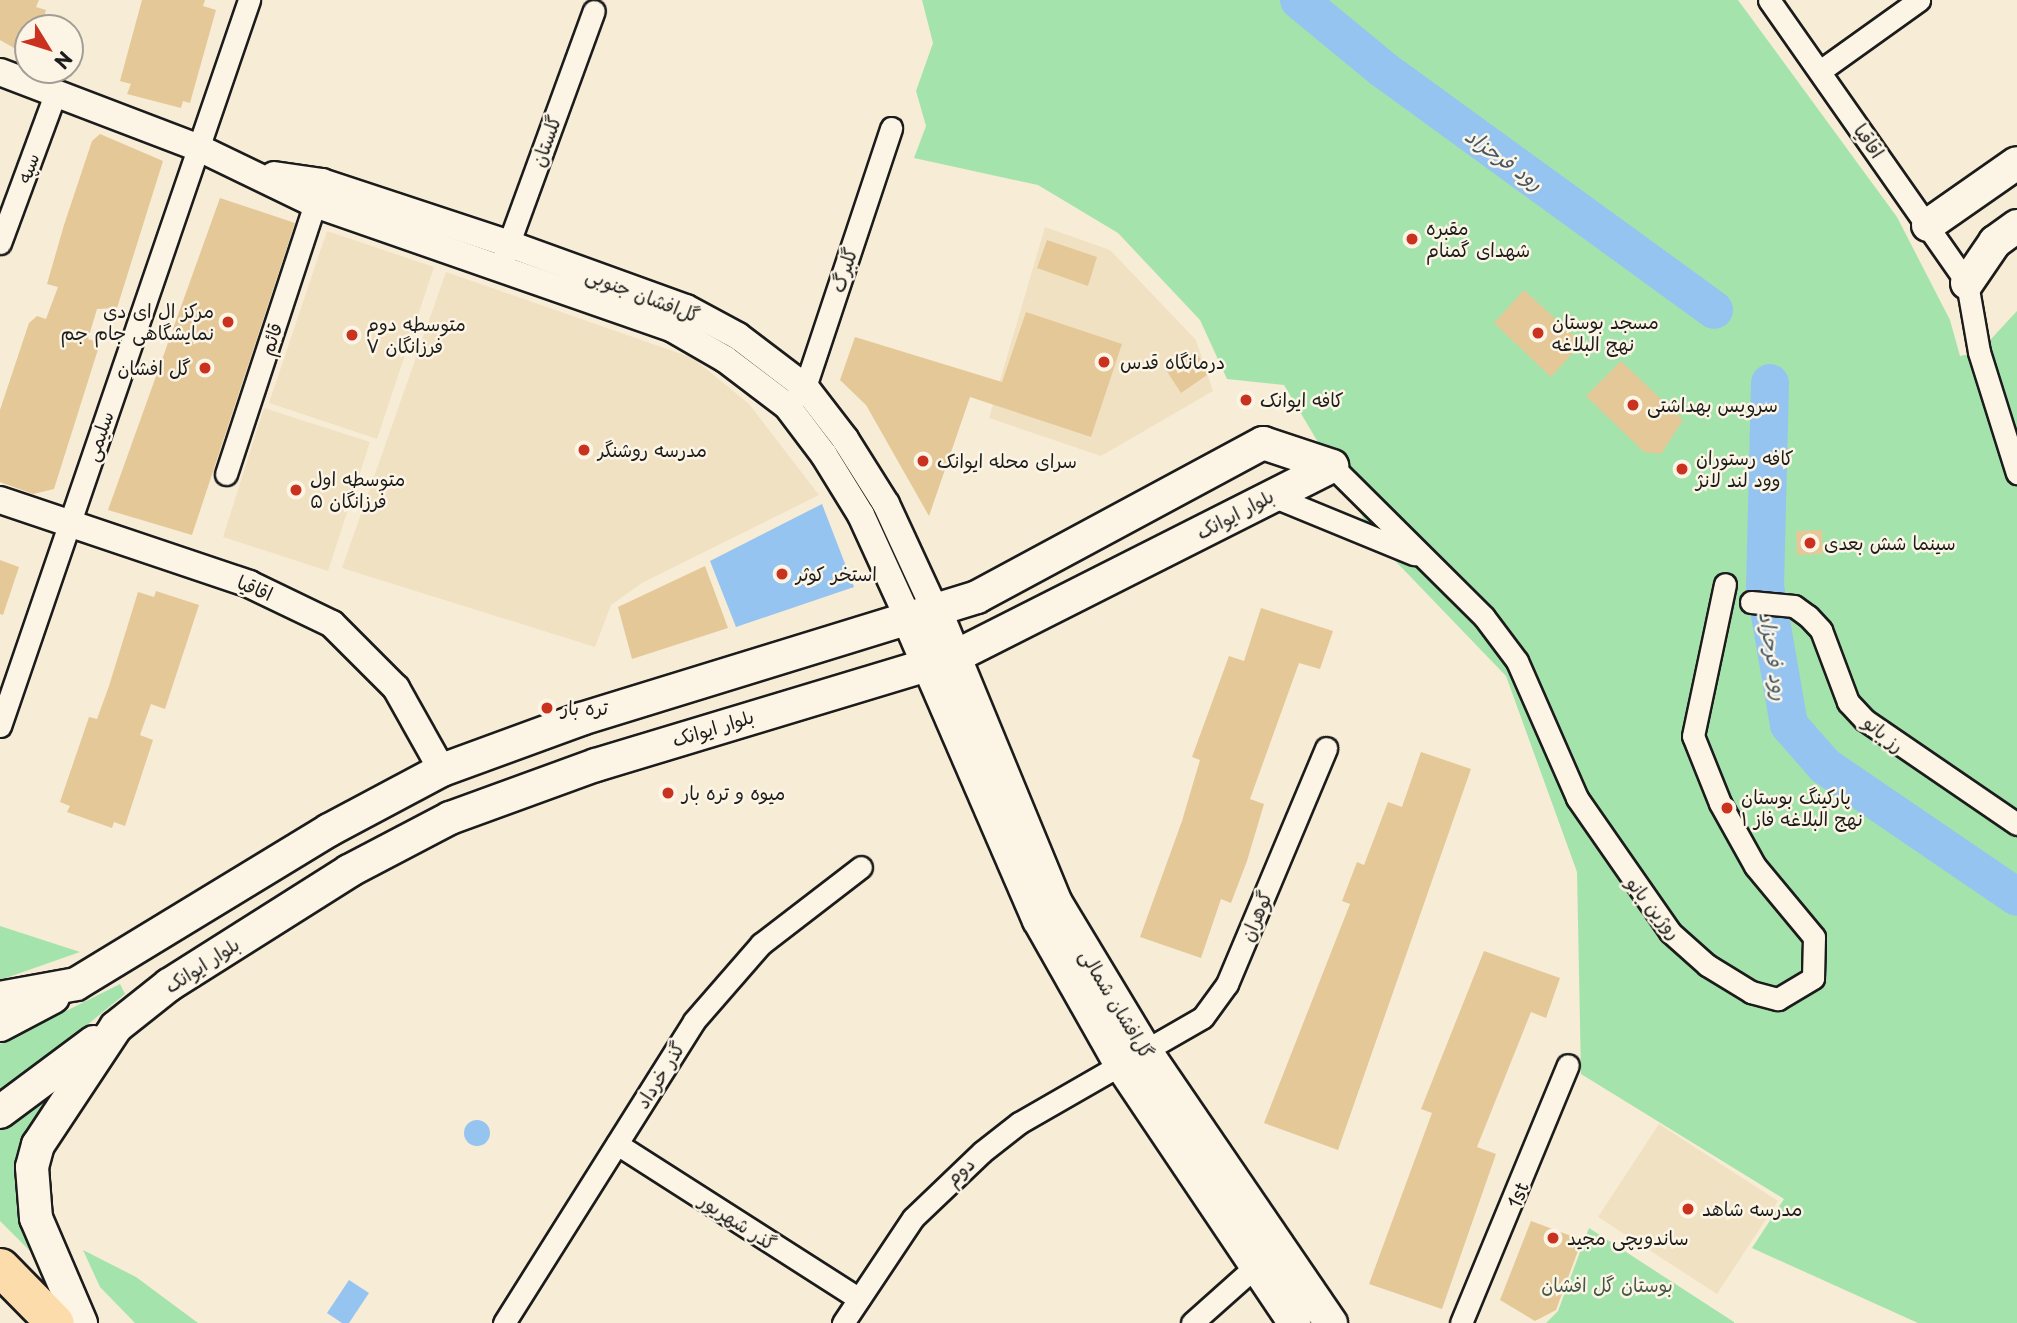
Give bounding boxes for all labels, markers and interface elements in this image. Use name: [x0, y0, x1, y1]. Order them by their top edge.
north arrow: [14, 14, 84, 84]
text: N: [48, 46, 80, 75]
street label: گلستان: [526, 112, 566, 170]
street label: اقاقیا: [1849, 119, 1889, 163]
water label: رود فرحزاد: [1461, 122, 1549, 194]
street label: سپه: [12, 150, 44, 186]
place label: مقبره شهدای گمنام: [1426, 217, 1530, 261]
marker: مقبره شهدای گمنام: [1404, 231, 1420, 247]
street label: گلبرگ: [826, 245, 862, 295]
street label: گل‌افشان جنوبی: [583, 263, 703, 327]
place label: مرکز ال ای دی نمایشگاهی جام جم: [61, 300, 214, 344]
place label: مسجد بوستان نهج البلاغه: [1552, 311, 1659, 355]
place label: متوسطه دوم فرزانگان ۷: [366, 313, 466, 357]
marker: مرکز ال ای دی نمایشگاهی جام جم: [220, 314, 236, 330]
street label: قائم: [255, 320, 287, 358]
marker: مسجد بوستان نهج البلاغه: [1530, 325, 1546, 341]
marker: متوسطه دوم فرزانگان ۷: [344, 327, 360, 343]
place label: درمانگاه قدس: [1120, 351, 1225, 373]
marker: درمانگاه قدس: [1094, 352, 1114, 372]
place label: گل افشان: [117, 357, 191, 379]
marker: گل افشان: [197, 360, 213, 376]
place label: کافه ایوانک: [1260, 389, 1344, 411]
marker: کافه ایوانک: [1238, 392, 1254, 408]
place label: سرویس بهداشتی: [1647, 394, 1778, 416]
marker: سرویس بهداشتی: [1625, 397, 1641, 413]
street label: سلیمی: [80, 408, 118, 464]
place label: مدرسه روشنگر: [598, 439, 707, 461]
marker: مدرسه روشنگر: [576, 442, 592, 458]
place label: کافه رستوران وود لند لانژ: [1696, 447, 1794, 491]
place label: سرای محله ایوانک: [937, 450, 1077, 472]
marker: سرای محله ایوانک: [915, 453, 931, 469]
marker: کافه رستوران وود لند لانژ: [1674, 461, 1690, 477]
place label: متوسطه اول فرزانگان ۵: [310, 468, 405, 512]
marker: متوسطه اول فرزانگان ۵: [288, 482, 304, 498]
street label: بلوار ایوانک: [1192, 484, 1278, 544]
place label: سینما شش بعدی: [1824, 532, 1956, 554]
marker: سینما شش بعدی: [1802, 535, 1818, 551]
place label: استخر کوثر: [796, 563, 877, 585]
marker: استخر کوثر: [774, 566, 790, 582]
street label: اقاقیا: [234, 570, 276, 606]
water label: رود فرحزاد: [1756, 610, 1794, 702]
place label: تره بار: [561, 697, 608, 719]
marker: تره بار: [539, 700, 555, 716]
street label: بلوار ایوانک: [669, 705, 757, 751]
street label: رز بانو: [1859, 711, 1909, 757]
place label: میوه و تره بار: [682, 782, 785, 804]
marker: میوه و تره بار: [660, 785, 676, 801]
place label: پارکینگ بوستان نهج البلاغه فاز ۱: [1741, 786, 1863, 830]
marker: پارکینگ بوستان نهج البلاغه فاز ۱: [1719, 800, 1735, 816]
street label: روژین بانو: [1622, 872, 1686, 944]
street label: گوهران: [1235, 887, 1277, 945]
street label: بلوار ایوانک: [160, 932, 244, 998]
street label: گل‌افشان شمالی: [1075, 945, 1159, 1063]
street label: گذر خرداد: [631, 1037, 689, 1113]
street label: دوم: [941, 1152, 979, 1190]
street label: 1st: [1503, 1179, 1533, 1211]
street label: گذر شهریور: [695, 1189, 781, 1255]
place label: مدرسه شاهد: [1702, 1198, 1802, 1220]
marker: مدرسه شاهد: [1680, 1201, 1696, 1217]
place label: ساندویچی مجید: [1567, 1227, 1689, 1249]
marker: ساندویچی مجید: [1545, 1230, 1561, 1246]
park label: بوستان گل افشان: [1541, 1274, 1673, 1296]

